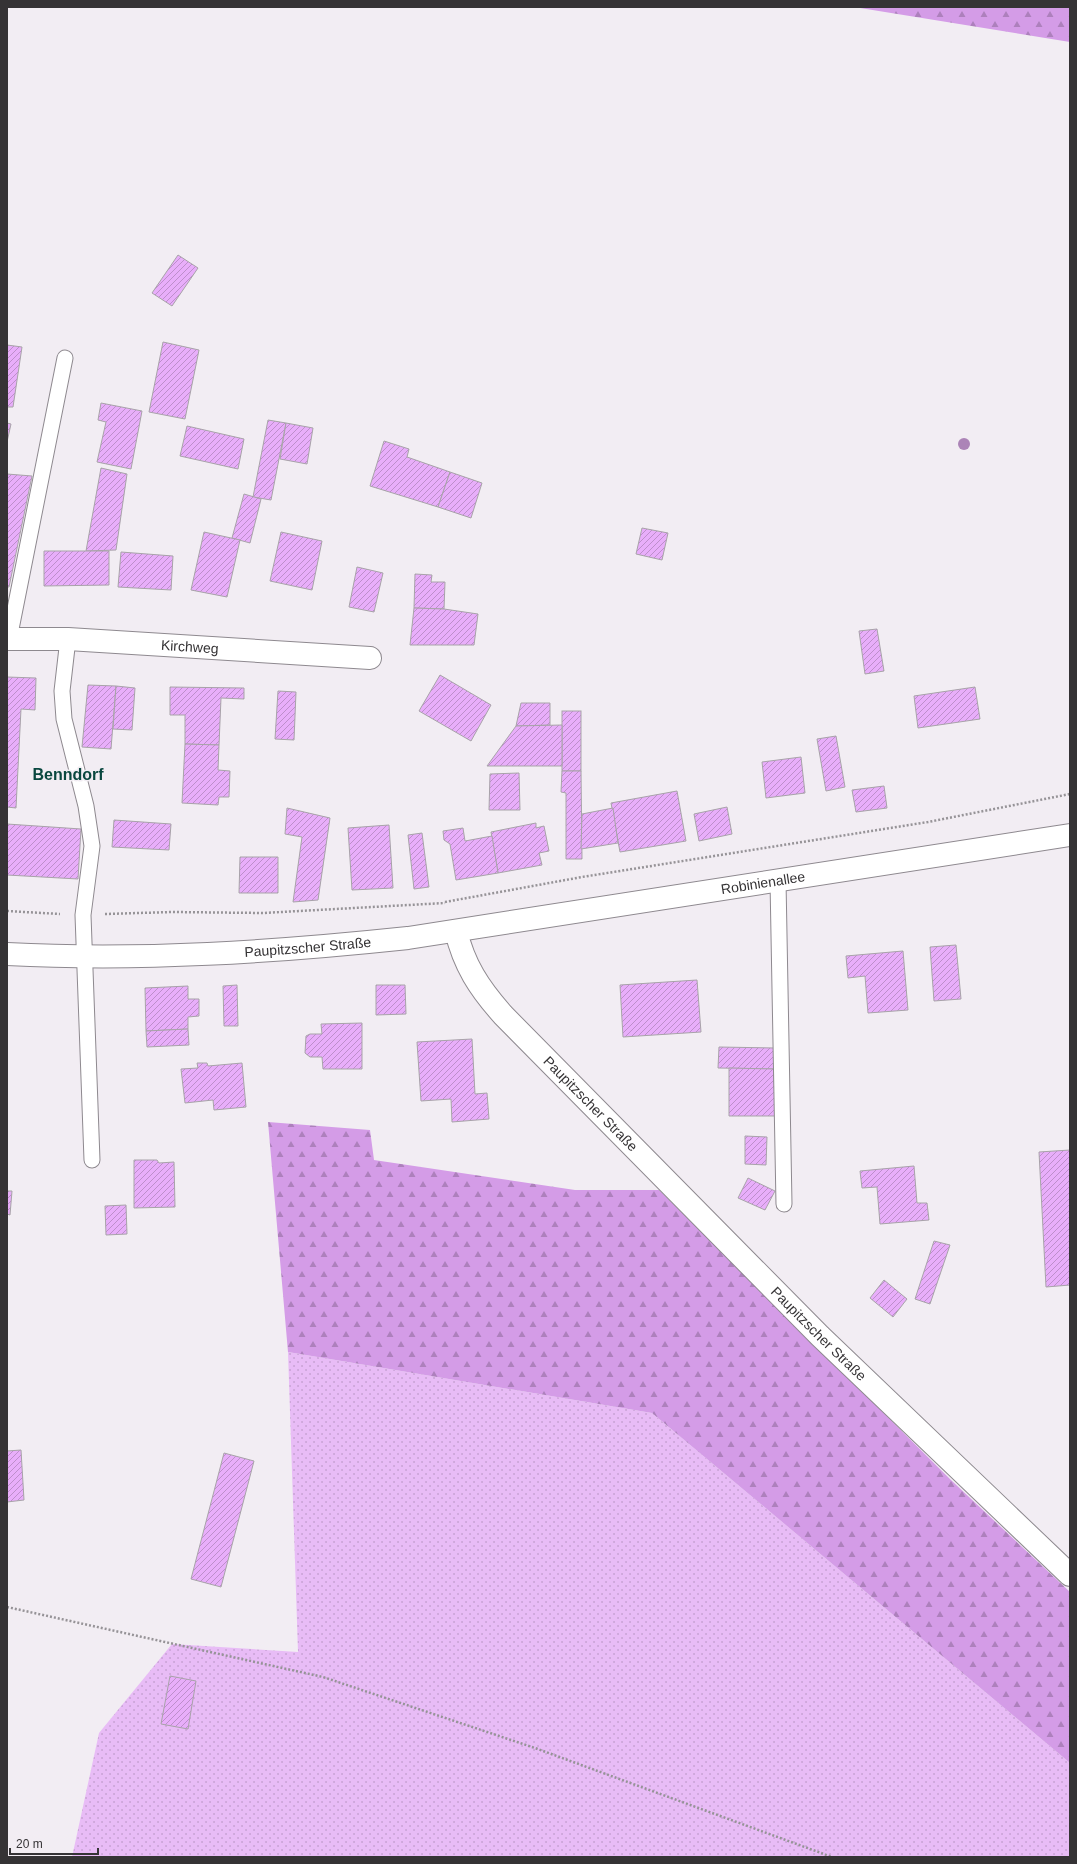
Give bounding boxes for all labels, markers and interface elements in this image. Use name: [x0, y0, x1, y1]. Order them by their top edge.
street label: Kirchweg: [160, 637, 219, 656]
district label: Benndorf: [32, 766, 104, 783]
street label: Robinienallee: [720, 868, 806, 897]
street label: Paupitzscher Straße: [244, 934, 372, 960]
street label: Paupitzscher Straße: [540, 1053, 641, 1155]
street label: Paupitzscher Straße: [768, 1283, 870, 1384]
scale bar: [10, 1830, 98, 1856]
text: 20 m: [16, 1837, 43, 1851]

